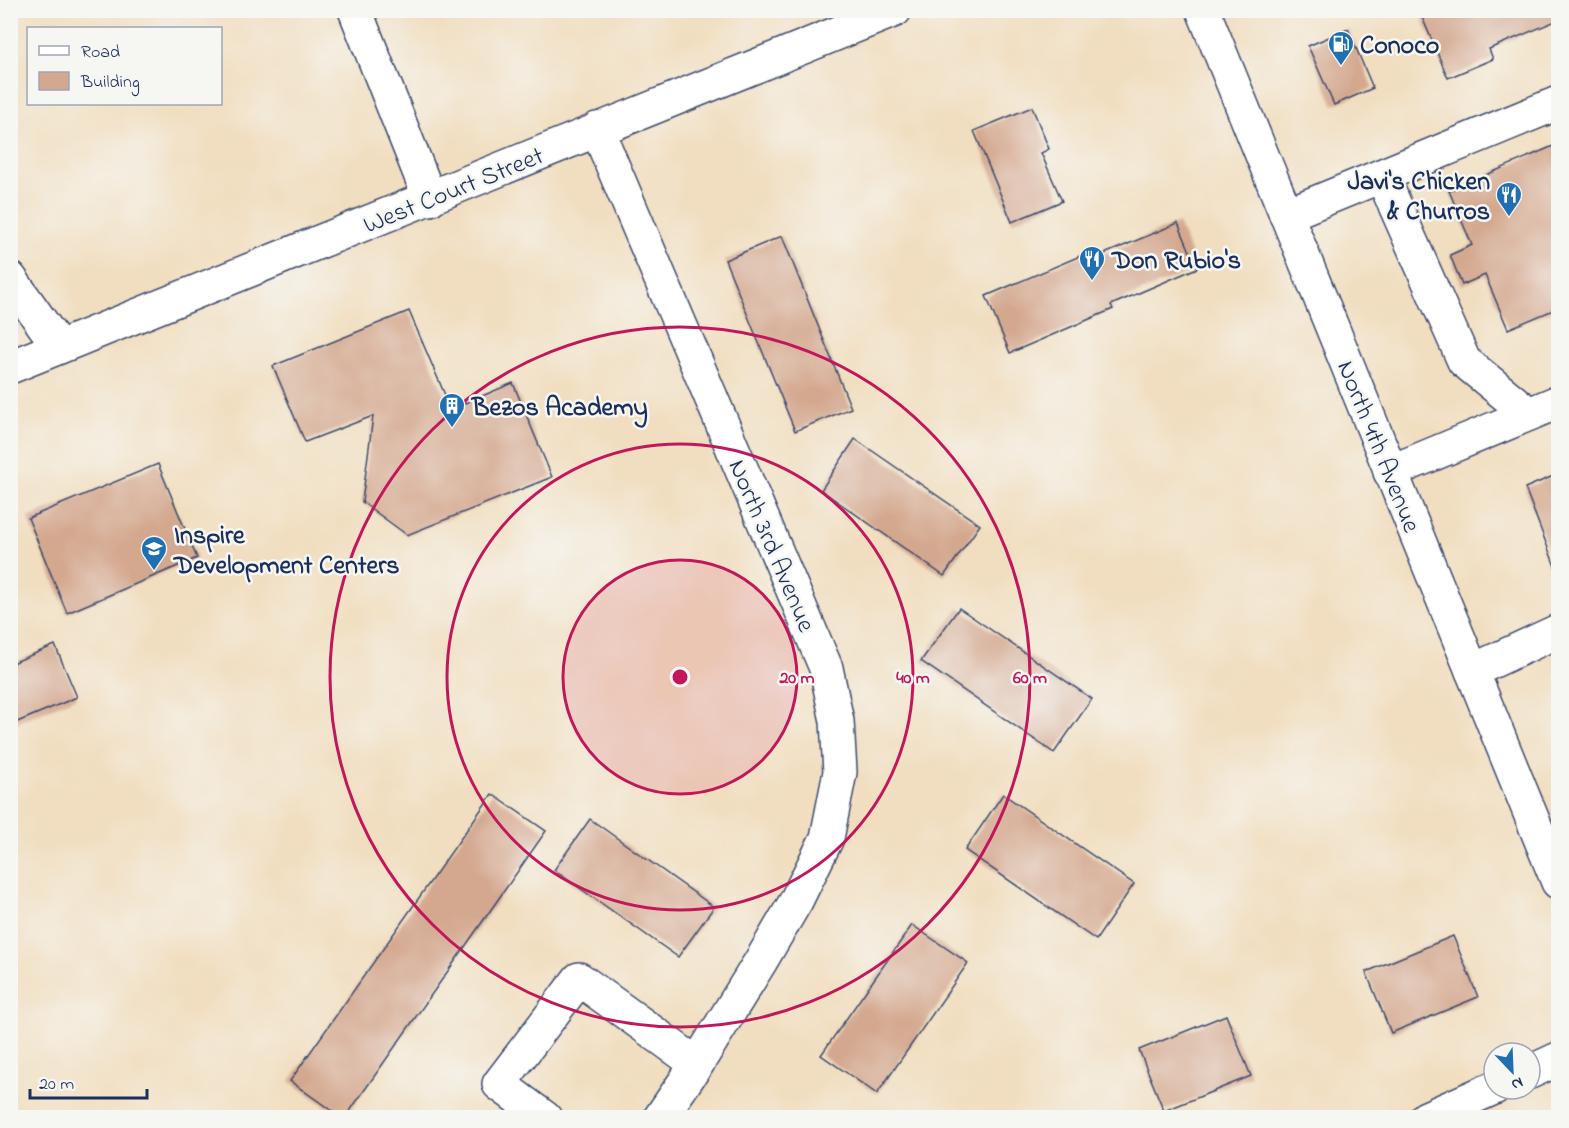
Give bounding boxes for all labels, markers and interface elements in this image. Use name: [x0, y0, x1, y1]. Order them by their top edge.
legend: [27, 27, 222, 105]
place label: Conoco: [1360, 28, 1439, 66]
fuel station icon: Conoco: [1326, 29, 1356, 67]
text: Road: [81, 40, 120, 66]
text: Building: [80, 70, 140, 97]
street label: West Court Street: [358, 138, 550, 245]
place label: Javi's Chicken & Churros: [1347, 164, 1490, 232]
restaurant icon: Javi's Chicken & Churros: [1494, 180, 1524, 218]
place label: Don Rubio's: [1111, 243, 1241, 281]
restaurant icon: Don Rubio's: [1077, 244, 1107, 282]
street label: North 4th Avenue: [1325, 355, 1429, 539]
place label: Bezos Academy: [471, 390, 648, 428]
building icon: Bezos Academy: [437, 391, 467, 429]
street label: North 3rd Avenue: [717, 454, 824, 639]
place label: Inspire Development Centers: [173, 518, 400, 586]
school or university icon: Inspire Development Centers: [139, 534, 169, 572]
text: 20 m: [778, 666, 815, 692]
text: 40 m: [896, 666, 930, 692]
text: 60 m: [1013, 666, 1047, 692]
centre of rings: [670, 667, 690, 687]
north arrow: [1482, 1041, 1542, 1101]
scale bar: [30, 1062, 147, 1100]
text: N: [1507, 1070, 1527, 1096]
text: 20 m: [39, 1072, 74, 1098]

